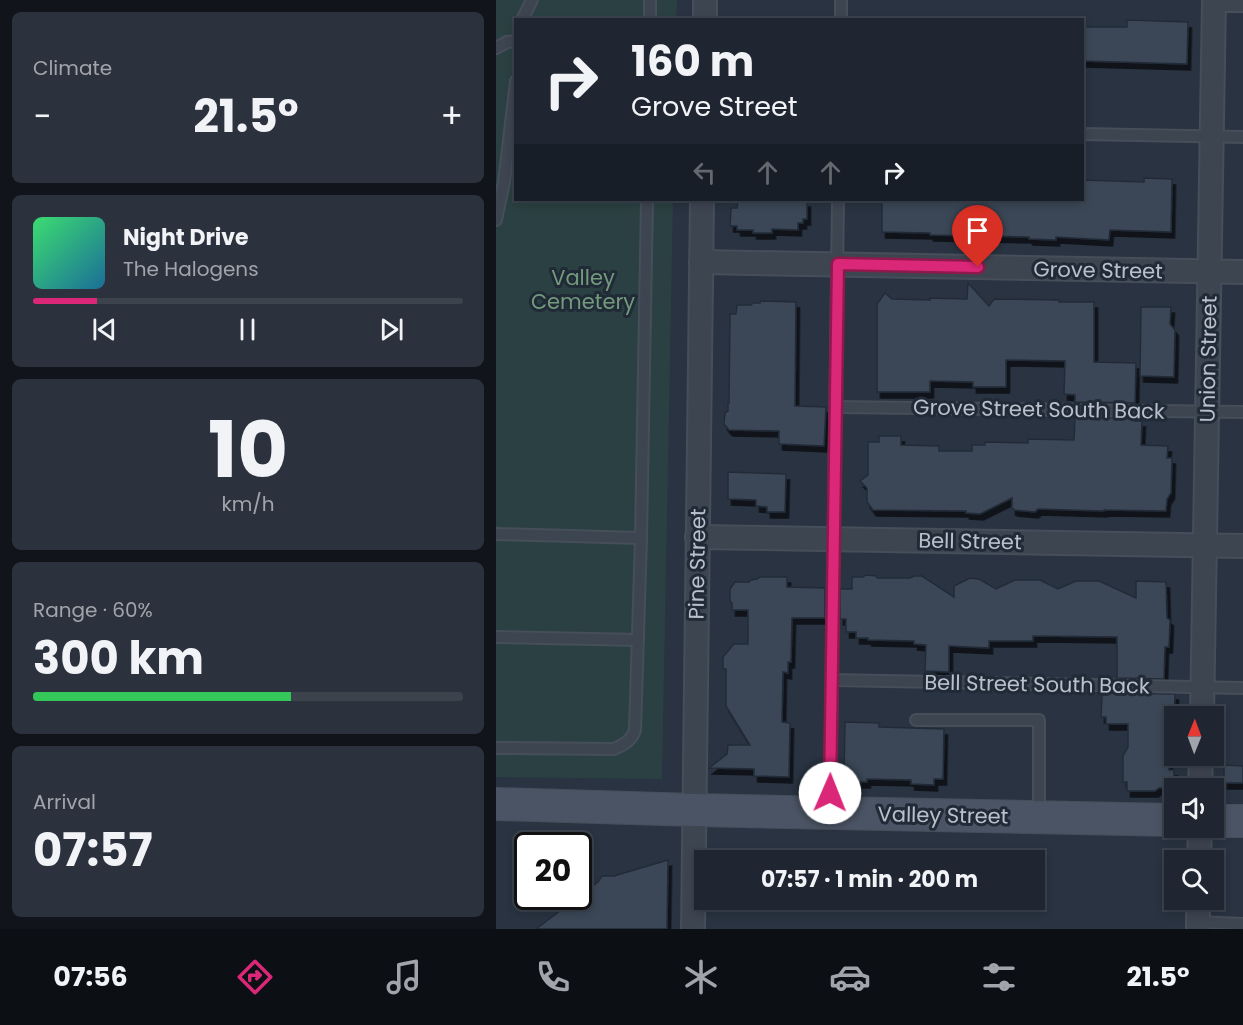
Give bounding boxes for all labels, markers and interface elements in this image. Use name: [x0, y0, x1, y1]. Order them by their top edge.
text: 160 m: [631, 32, 754, 91]
icon: right: [532, 42, 610, 120]
text: Climate: [33, 54, 112, 82]
text: 21.5°: [193, 85, 299, 148]
text: Grove Street: [631, 88, 798, 125]
text: −: [33, 93, 51, 140]
text: +: [440, 93, 463, 140]
icon: left: [688, 156, 721, 189]
icon: ahead: [751, 156, 784, 189]
icon: ahead: [814, 156, 847, 189]
icon: right: [877, 156, 910, 189]
pin: [952, 205, 1003, 267]
icon: arrive: [961, 214, 994, 247]
text: Night Drive: [123, 222, 249, 253]
street label: Grove Street: [1033, 254, 1163, 286]
text: The Halogens: [123, 255, 259, 283]
park label: Valley Cemetery: [531, 263, 635, 316]
street label: Union Street: [1192, 295, 1224, 423]
icon: previous: [88, 313, 121, 346]
icon: pause: [231, 313, 264, 346]
icon: next: [375, 313, 408, 346]
street label: Grove Street South Back: [913, 392, 1165, 426]
text: 10: [208, 395, 288, 504]
text: km/h: [221, 490, 275, 518]
street label: Pine Street: [682, 508, 712, 620]
street label: Bell Street: [918, 526, 1022, 556]
text: Range · 60%: [33, 596, 153, 624]
text: 300 km: [33, 627, 204, 690]
street label: Bell Street South Back: [924, 668, 1150, 700]
north arrow: [1164, 706, 1224, 766]
map controls: [1164, 706, 1224, 910]
position arrow: [798, 761, 862, 825]
button: sound: [1164, 778, 1224, 838]
text: Arrival: [33, 788, 96, 816]
street label: Valley Street: [877, 799, 1009, 831]
text: 07:57: [33, 819, 153, 882]
speed limit sign: 20: [514, 832, 592, 910]
button: search: [1164, 850, 1224, 910]
text: 07:57 · 1 min · 200 m: [761, 864, 978, 895]
icon: directions: [234, 956, 276, 998]
icon: music: [383, 956, 425, 998]
icon: phone: [532, 956, 574, 998]
icon: climate: [680, 956, 722, 998]
icon: car: [829, 956, 871, 998]
icon: filters: [978, 956, 1020, 998]
text: 07:56: [53, 958, 128, 995]
text: 21.5°: [1126, 958, 1190, 995]

